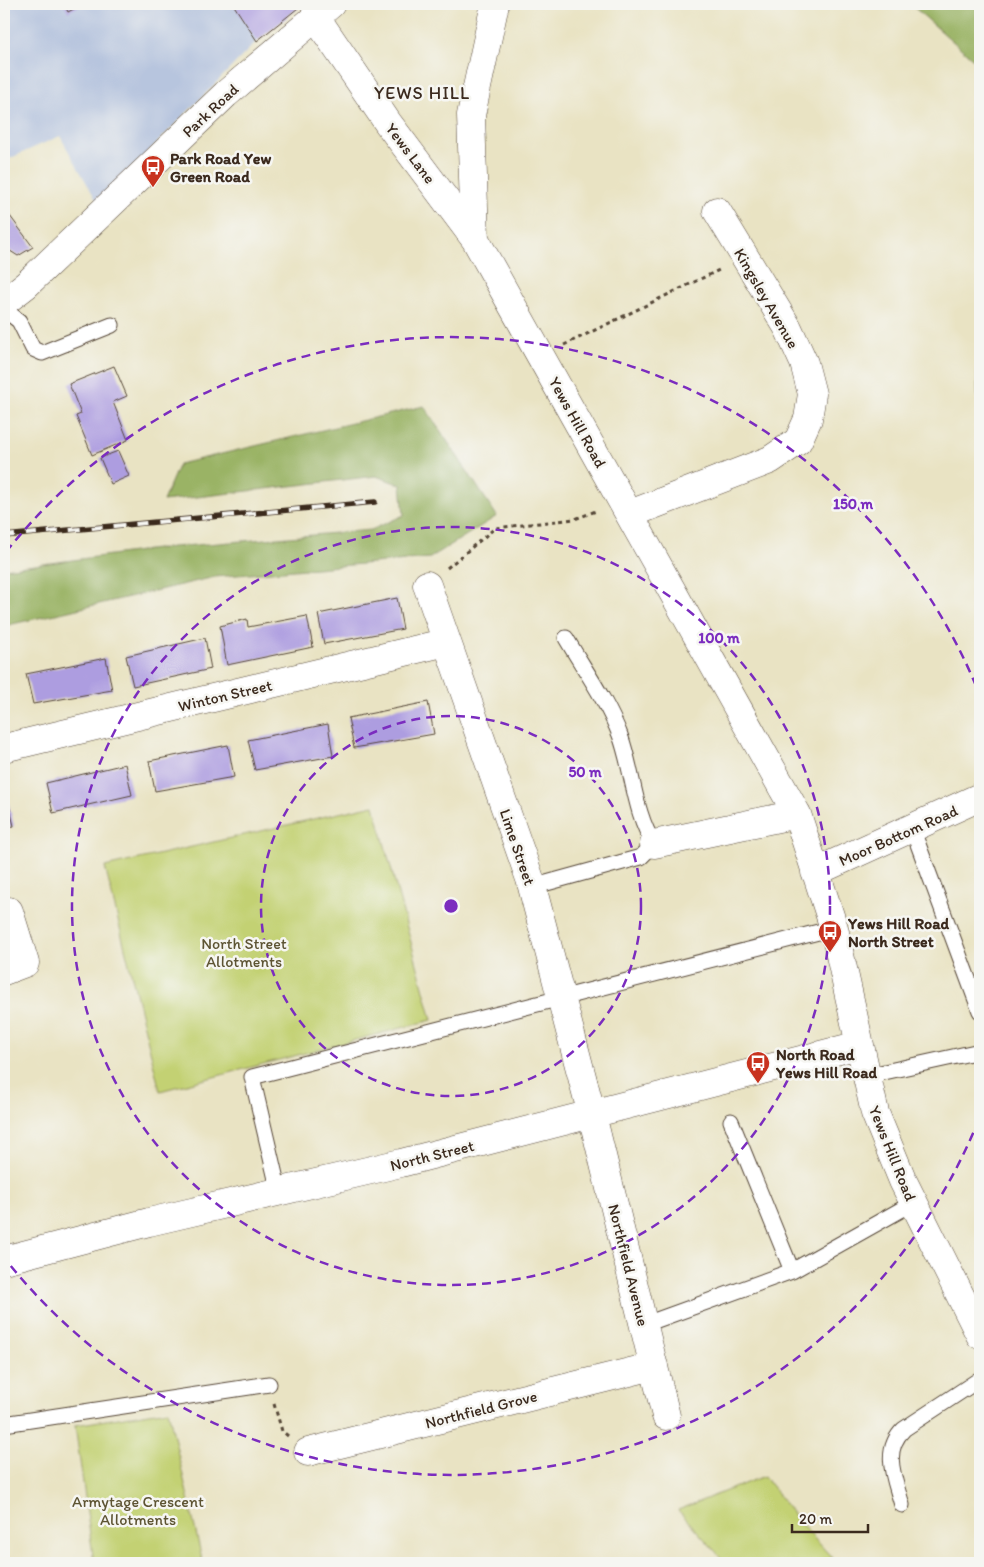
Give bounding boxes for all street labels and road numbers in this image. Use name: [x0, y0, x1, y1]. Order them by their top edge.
street label: Park Road: [178, 79, 243, 141]
street label: Yews Lane: [382, 119, 440, 188]
street label: Kingsley Avenue: [730, 245, 803, 352]
street label: Yews Hill Road: [545, 373, 611, 471]
street label: Winton Street: [176, 675, 274, 716]
street label: Moor Bottom Road: [836, 801, 961, 870]
street label: Lime Street: [496, 806, 539, 888]
street label: Yews Hill Road: [865, 1103, 920, 1204]
street label: North Street: [388, 1136, 476, 1175]
street label: Northfield Avenue: [604, 1202, 653, 1328]
street label: Northfield Grove: [423, 1386, 539, 1433]

